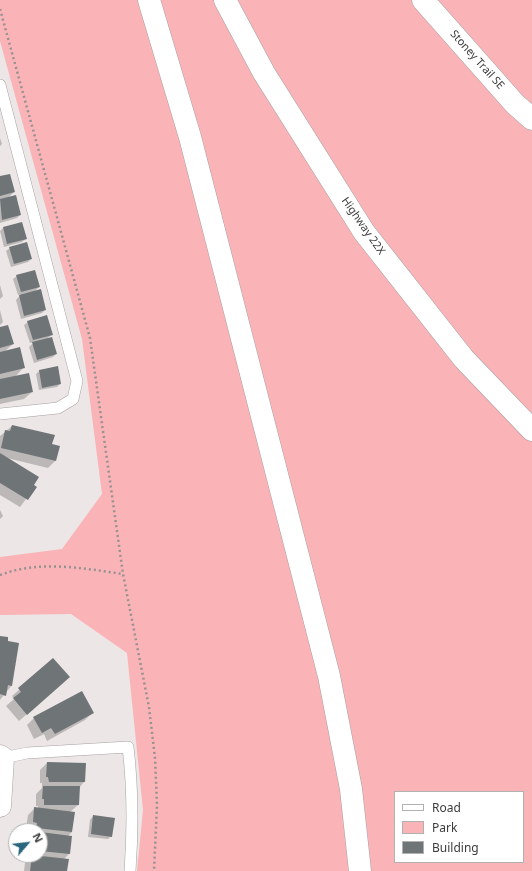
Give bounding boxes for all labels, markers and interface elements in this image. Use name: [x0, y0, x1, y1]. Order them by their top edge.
street label: Stoney Trail SE: [447, 28, 507, 92]
street label: Highway 22X: [338, 195, 388, 257]
legend: [394, 791, 524, 863]
text: Road: [432, 799, 461, 816]
text: Park: [432, 819, 457, 836]
north arrow: [8, 823, 48, 863]
text: N: [29, 830, 47, 845]
text: Building: [432, 839, 479, 856]

